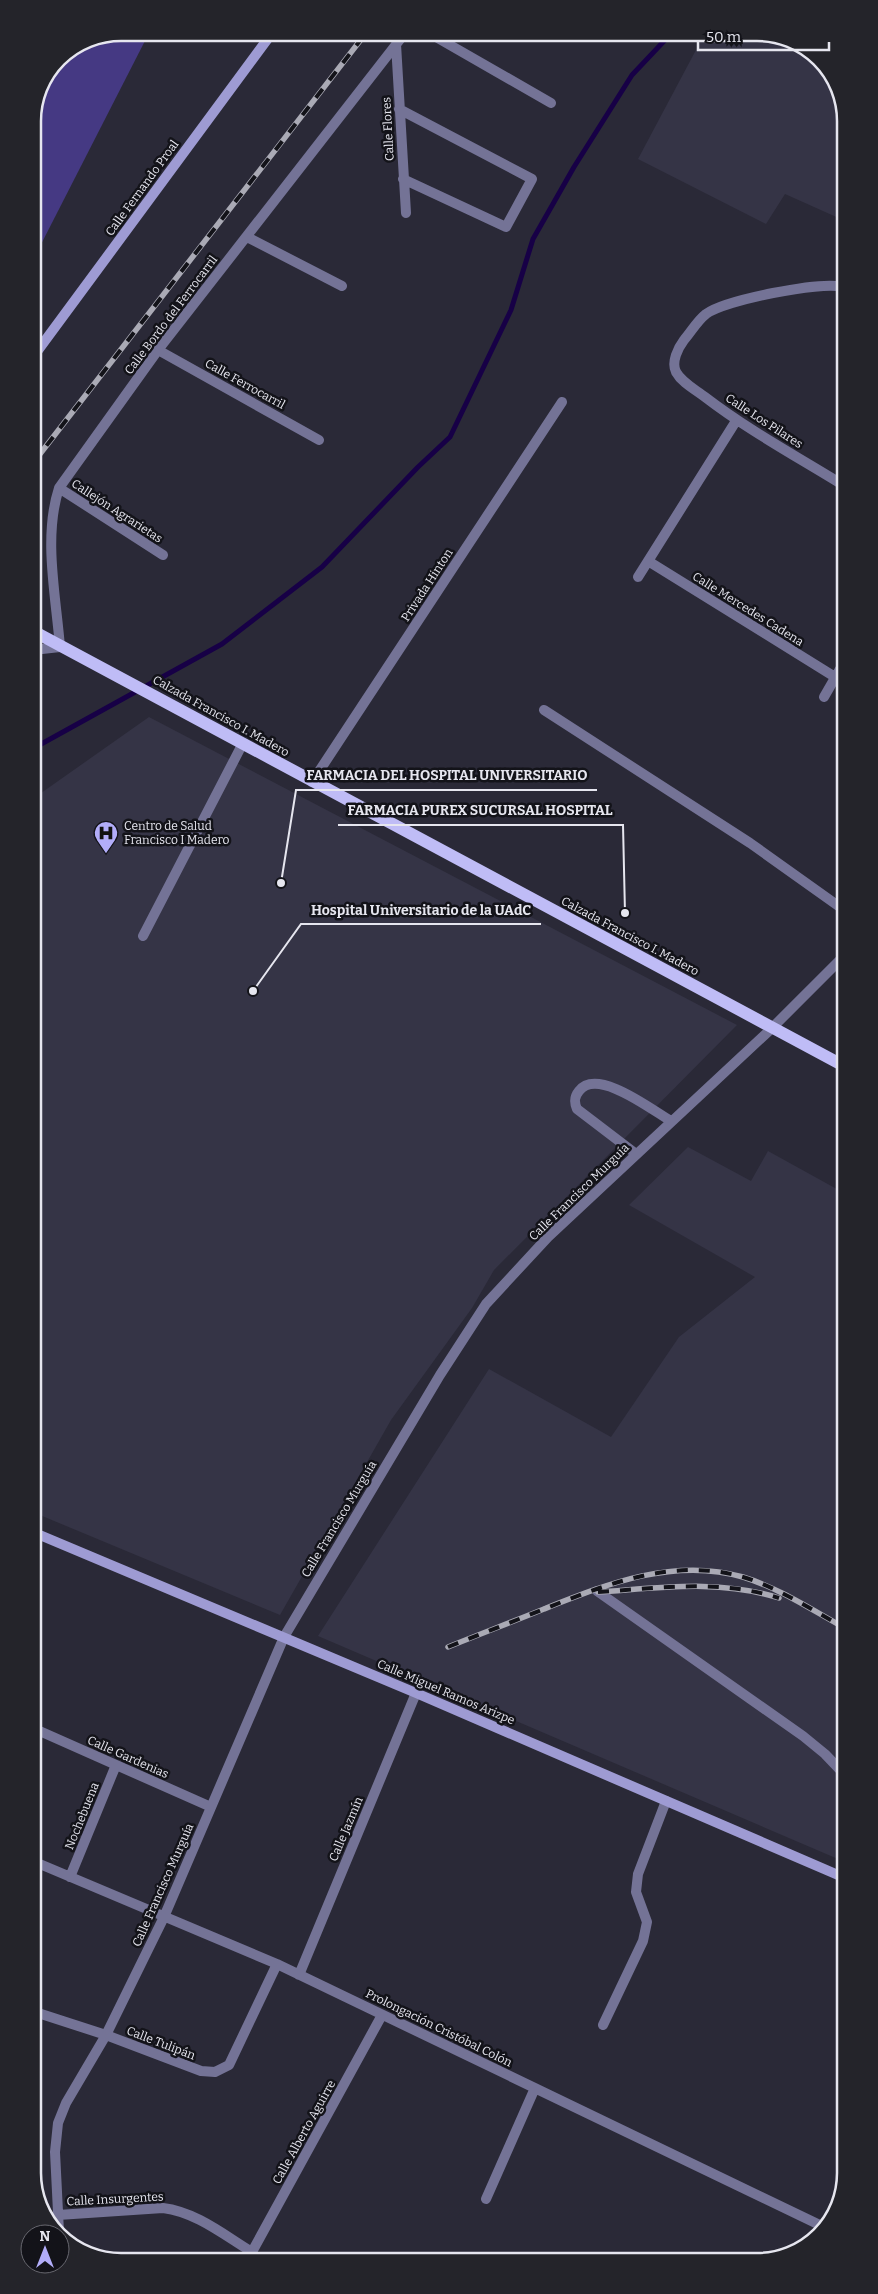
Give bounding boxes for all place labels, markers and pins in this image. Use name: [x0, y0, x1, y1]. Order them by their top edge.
callout: FARMACIA DEL HOSPITAL UNIVERSITARIO: [296, 761, 597, 790]
callout: FARMACIA PUREX SUCURSAL HOSPITAL: [338, 796, 623, 825]
place label: Centro de Salud Francisco I Madero: [124, 819, 230, 847]
hospital icon: Centro de Salud Francisco I Madero: [93, 820, 119, 854]
callout: Hospital Universitario de la UAdC: [301, 895, 541, 924]

